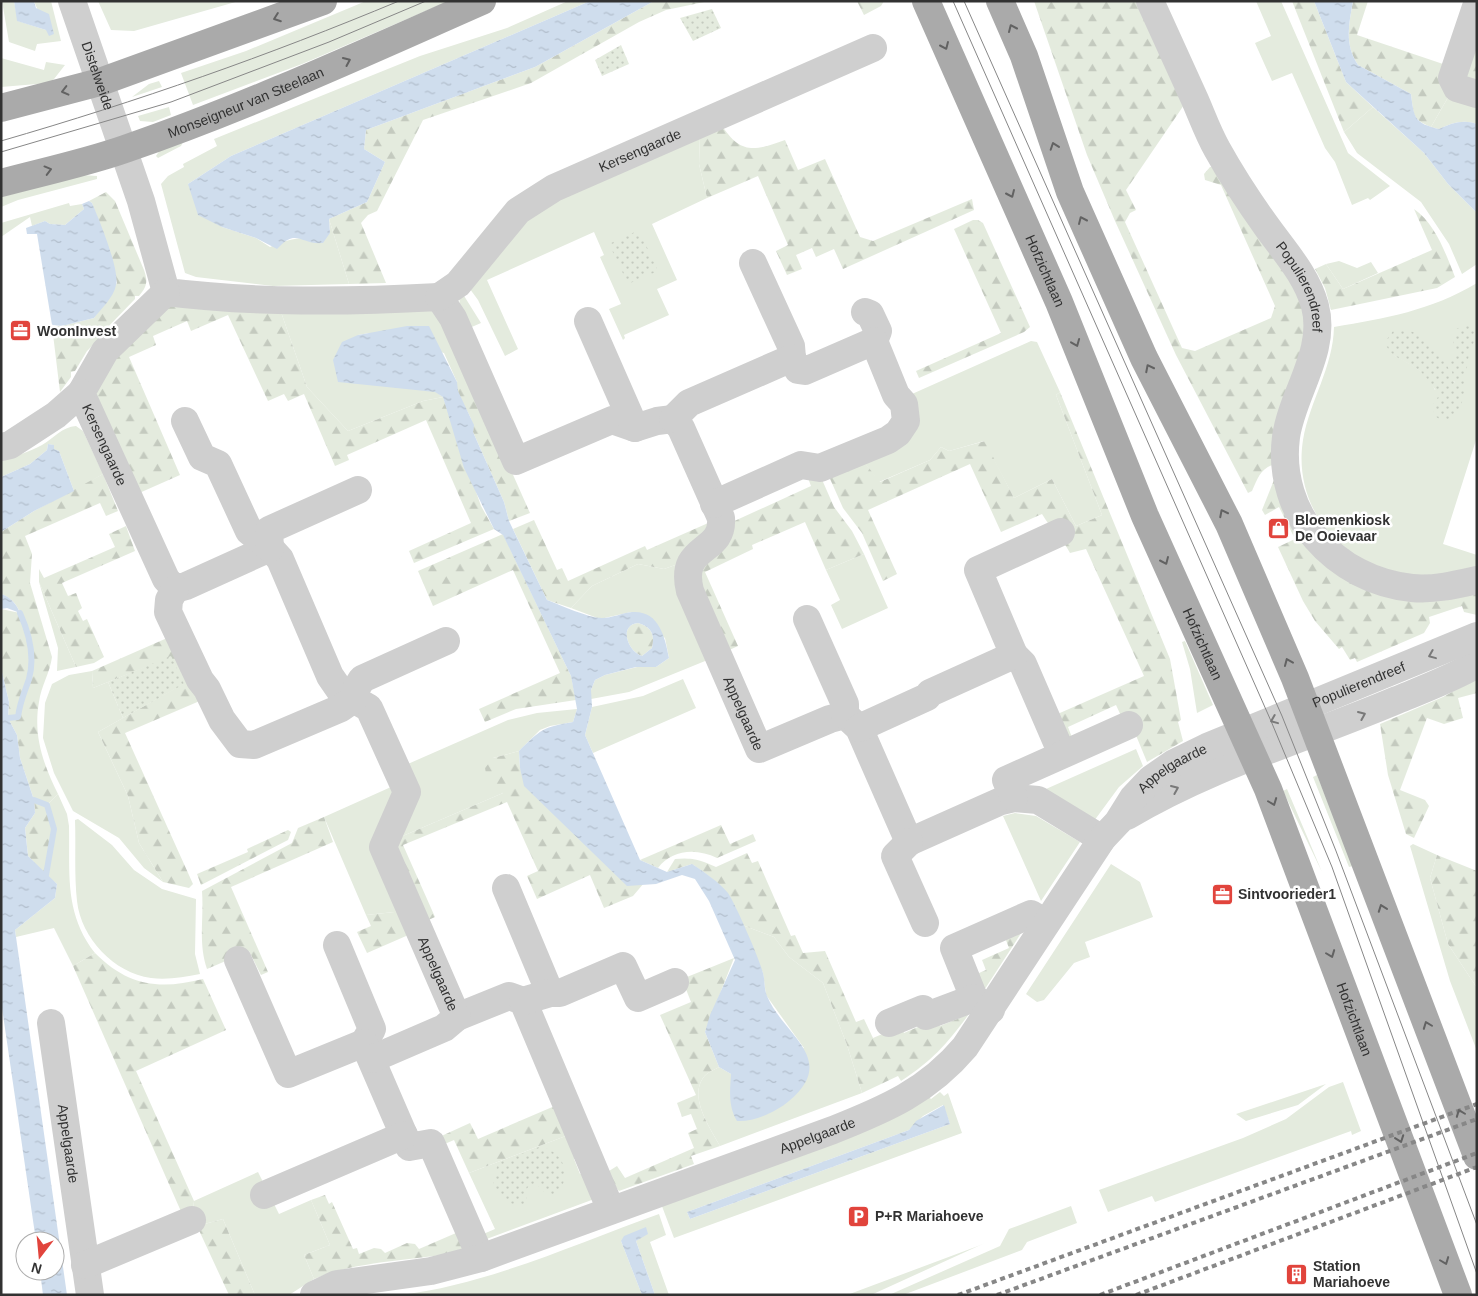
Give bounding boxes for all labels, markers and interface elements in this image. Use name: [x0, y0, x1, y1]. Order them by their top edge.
one-way arrow: [273, 12, 282, 22]
one-way arrow: [1007, 24, 1018, 33]
street label: Distelweide: [79, 39, 117, 112]
one-way arrow: [939, 41, 950, 50]
one-way arrow: [342, 56, 351, 67]
street label: Monseigneur van Steelaan: [166, 64, 326, 141]
one-way arrow: [60, 85, 69, 96]
street label: Kersengaarde: [596, 125, 684, 175]
one-way arrow: [1050, 142, 1060, 151]
one-way arrow: [44, 166, 52, 176]
one-way arrow: [1005, 189, 1016, 198]
one-way arrow: [1078, 216, 1089, 225]
street label: Hofzichtlaan: [1022, 232, 1068, 309]
street label: Populierendreef: [1273, 238, 1326, 333]
office icon: WoonInvest: [9, 319, 33, 343]
place label: WoonInvest: [37, 323, 116, 339]
one-way arrow: [1070, 339, 1080, 347]
one-way arrow: [1145, 364, 1155, 373]
street label: Kersengaarde: [79, 401, 130, 488]
one-way arrow: [1219, 509, 1229, 518]
place label: Bloemenkiosk De Ooievaar: [1295, 512, 1390, 544]
shop icon: Bloemenkiosk De Ooievaar: [1267, 516, 1291, 540]
one-way arrow: [1158, 556, 1169, 565]
street label: Hofzichtlaan: [1179, 605, 1226, 682]
one-way arrow: [1428, 649, 1437, 660]
one-way arrow: [1284, 658, 1295, 667]
street label: Populierendreef: [1310, 658, 1408, 711]
street label: Appelgaarde: [720, 674, 767, 753]
one-way arrow: [1357, 710, 1366, 721]
one-way arrow: [1270, 713, 1279, 724]
street label: Appelgaarde: [1134, 740, 1210, 796]
one-way arrow: [1170, 785, 1179, 796]
one-way arrow: [1267, 797, 1277, 806]
office icon: Sintvoorieder1: [1210, 882, 1234, 906]
place label: Sintvoorieder1: [1238, 886, 1336, 902]
one-way arrow: [1378, 904, 1388, 913]
street label: Appelgaarde: [415, 934, 461, 1014]
one-way arrow: [1325, 949, 1335, 957]
street label: Hofzichtlaan: [1333, 980, 1375, 1058]
one-way arrow: [1423, 1021, 1433, 1029]
street label: Appelgaarde: [55, 1103, 82, 1184]
one-way arrow: [1456, 1109, 1467, 1118]
street label: Appelgaarde: [777, 1114, 858, 1157]
one-way arrow: [1394, 1134, 1404, 1143]
parking icon: P+R Mariahoeve: [847, 1204, 871, 1228]
place label: P+R Mariahoeve: [875, 1208, 984, 1224]
north arrow: [15, 1231, 65, 1281]
one-way arrow: [1439, 1256, 1449, 1265]
place label: Station Mariahoeve: [1313, 1258, 1390, 1290]
text: N: [29, 1259, 43, 1278]
building icon: Station Mariahoeve: [1285, 1262, 1309, 1286]

